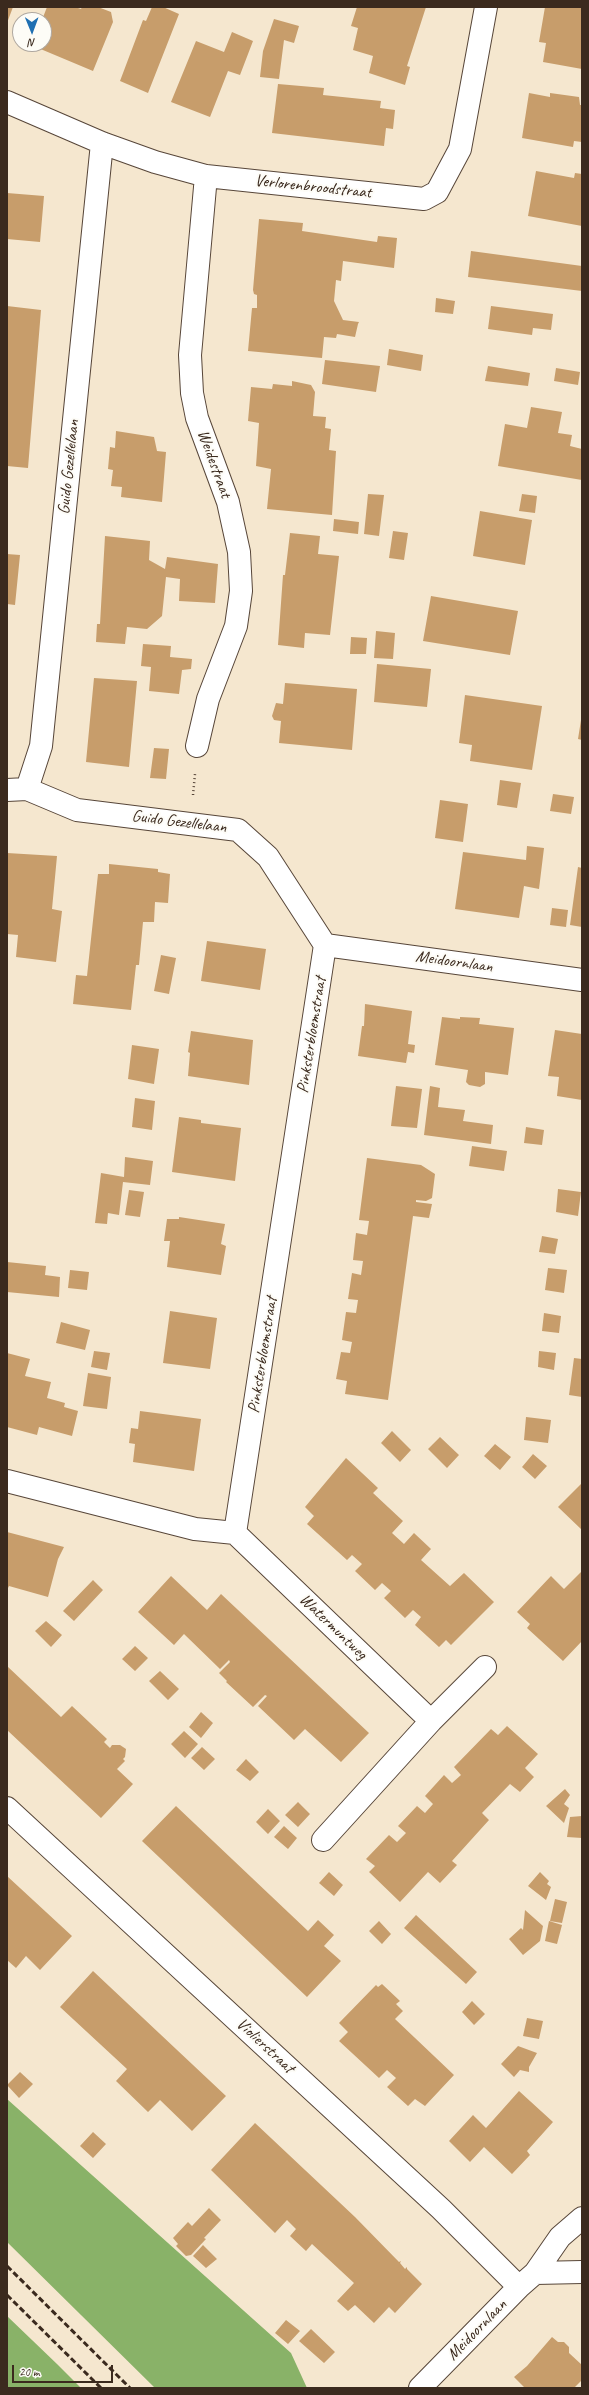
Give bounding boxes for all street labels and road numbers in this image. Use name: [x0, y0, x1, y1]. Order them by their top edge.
street label: Verlorenbroodstraat: [254, 171, 372, 203]
street label: Guido Gezellelaan: [54, 419, 84, 515]
street label: Weidestraat: [192, 427, 236, 501]
street label: Guido Gezellelaan: [130, 806, 228, 838]
street label: Meidoornlaan: [414, 946, 494, 978]
street label: Pinksterbloemstraat: [293, 975, 331, 1095]
street label: Pinksterbloemstraat: [244, 1295, 282, 1415]
street label: Watermuntweg: [295, 1590, 371, 1664]
street label: Violierstraat: [232, 2014, 298, 2078]
street label: Meidoornlaan: [443, 2295, 511, 2365]

